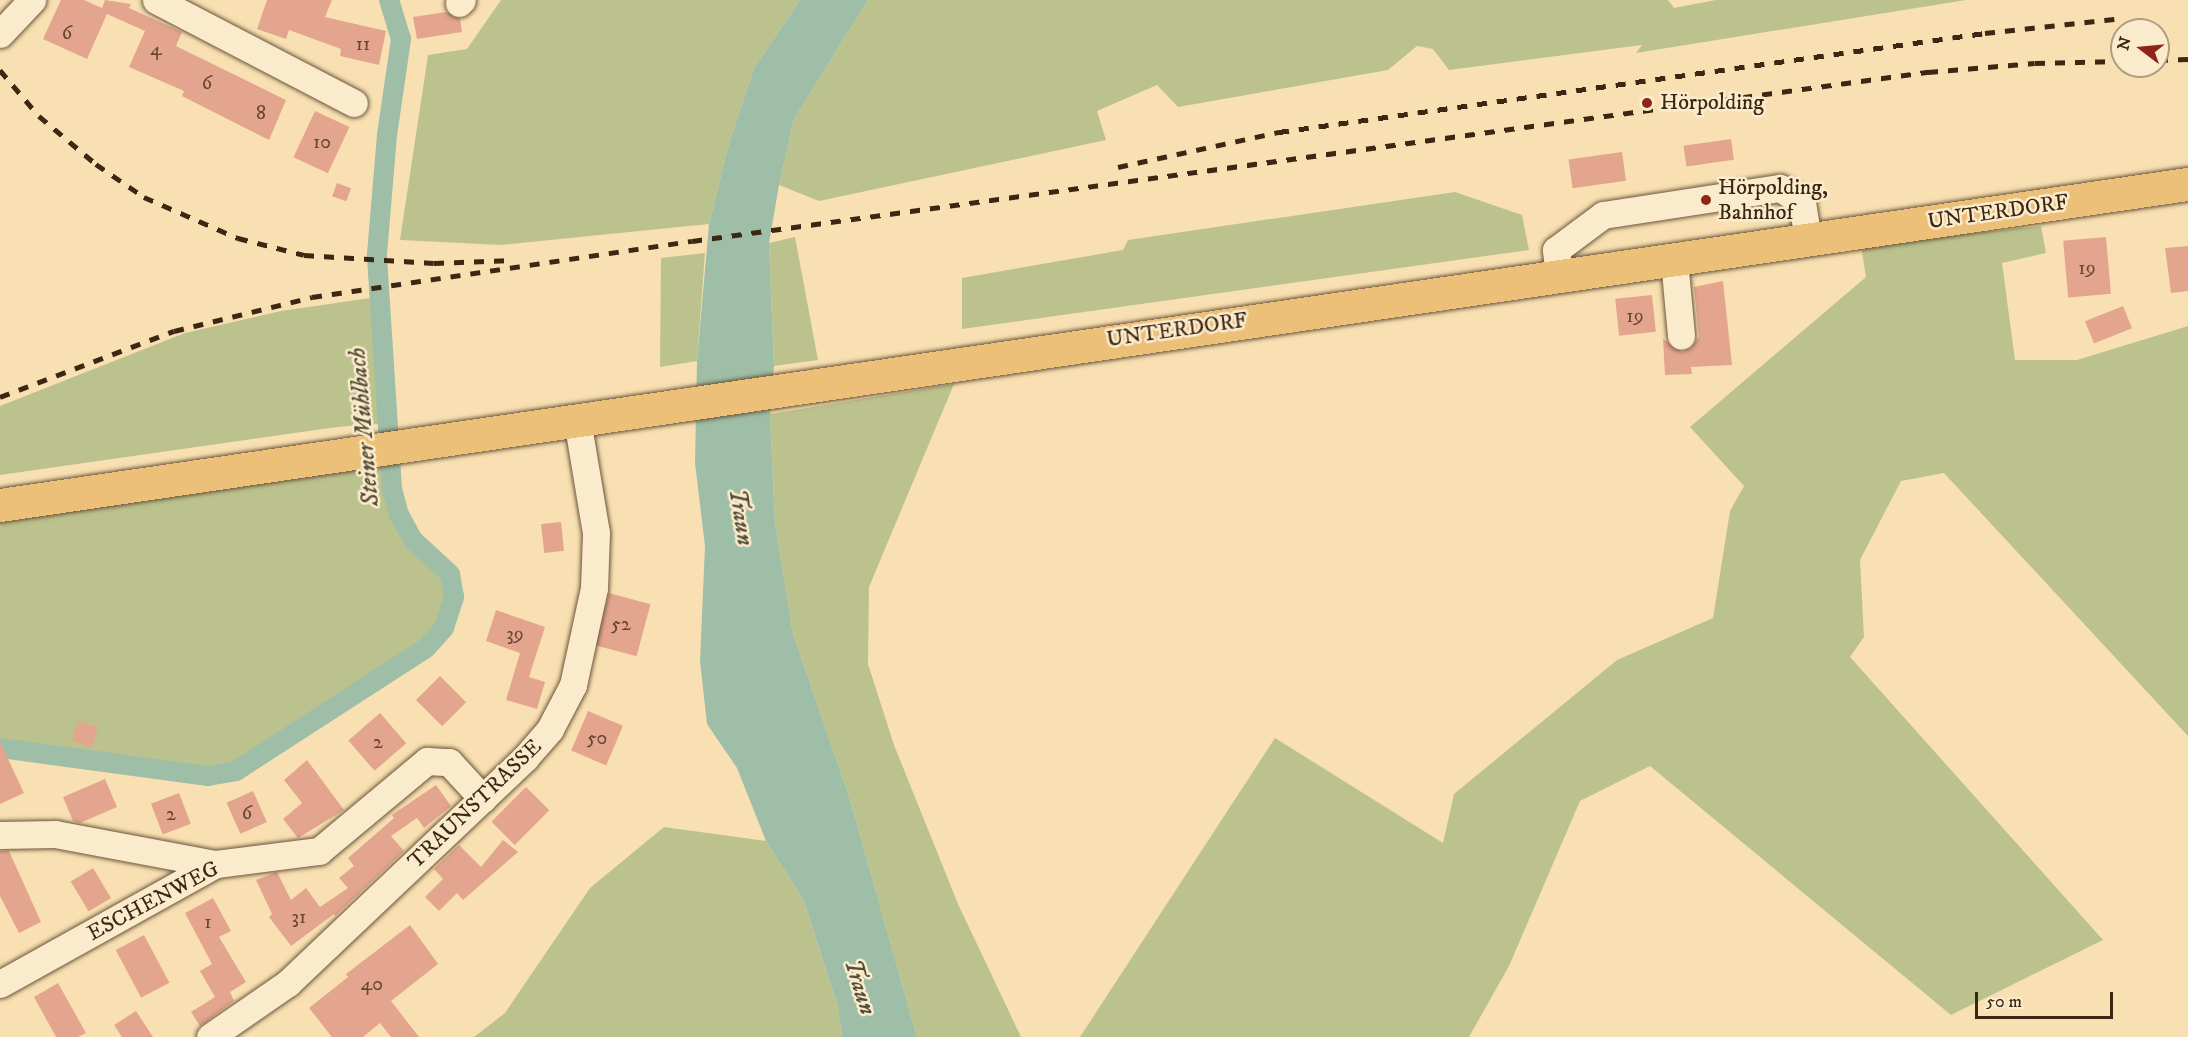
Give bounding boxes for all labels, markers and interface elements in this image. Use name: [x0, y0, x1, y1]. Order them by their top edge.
north arrow: [2110, 18, 2170, 78]
house number: 6: [62, 21, 72, 45]
house number: 11: [356, 32, 370, 56]
text: N: [2113, 35, 2136, 53]
house number: 4: [150, 37, 162, 61]
house number: 6: [202, 71, 212, 95]
place label: Hörpolding: [1660, 90, 1764, 116]
marker: Hörpolding: [1638, 94, 1656, 112]
house number: 8: [256, 101, 266, 125]
house number: 10: [313, 130, 331, 154]
place label: Hörpolding, Bahnhof: [1718, 174, 1828, 226]
street label: UNTERDORF: [1926, 189, 2070, 235]
marker: Hörpolding, Bahnhof: [1699, 193, 1713, 207]
house number: 19: [2078, 256, 2096, 280]
house number: 19: [1626, 304, 1644, 328]
street label: UNTERDORF: [1105, 307, 1249, 353]
water label: Steiner Mühlbach: [344, 346, 386, 508]
water label: Traun: [721, 486, 759, 548]
house number: 52: [611, 612, 631, 636]
house number: 39: [506, 622, 524, 646]
house number: 50: [587, 726, 607, 750]
house number: 2: [373, 730, 383, 754]
street label: TRAUNSTRASSE: [403, 734, 547, 874]
house number: 6: [242, 801, 252, 825]
house number: 2: [166, 802, 176, 826]
street label: ESCHENWEG: [83, 855, 223, 947]
house number: 31: [292, 905, 306, 929]
house number: 1: [204, 910, 212, 934]
water label: Traun: [837, 955, 881, 1019]
house number: 40: [361, 972, 383, 996]
scale bar: [1978, 980, 2116, 1018]
text: 50 m: [1986, 991, 2022, 1013]

